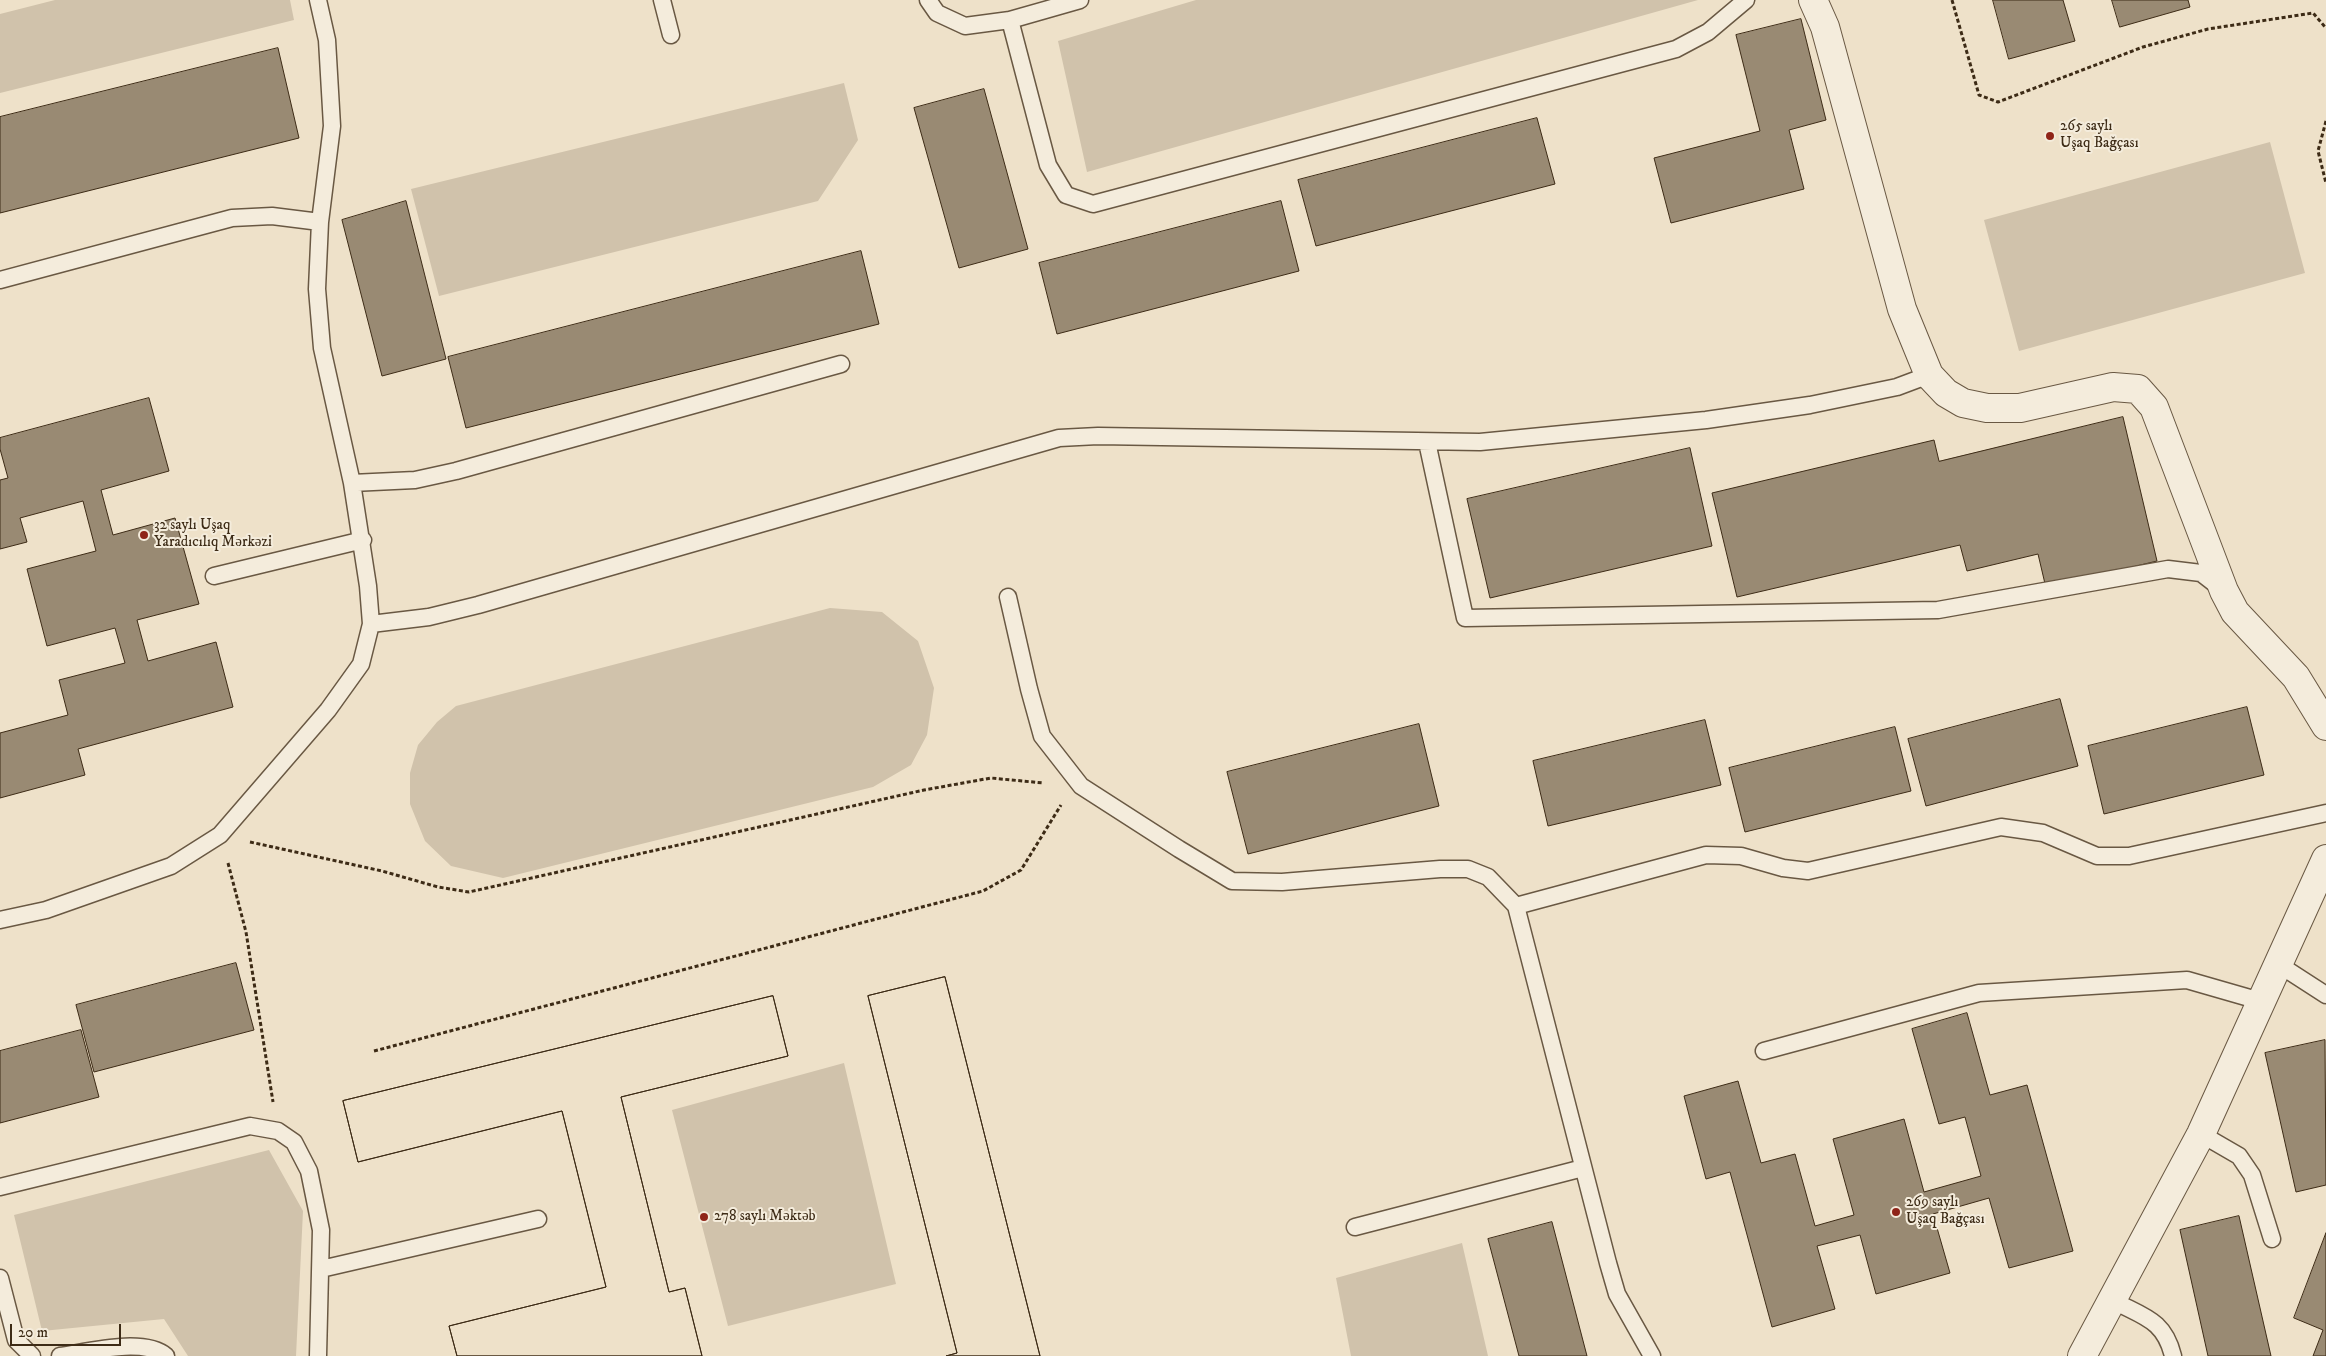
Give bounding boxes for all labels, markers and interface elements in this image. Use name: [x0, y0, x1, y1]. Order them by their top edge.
place label: 265 saylı Uşaq Bağçası: [2060, 118, 2139, 153]
marker: 265 saylı Uşaq Bağçası: [2044, 130, 2056, 142]
place label: 32 saylı Uşaq Yaradıcılıq Mərkəzi: [154, 517, 272, 552]
marker: 32 saylı Uşaq Yaradıcılıq Mərkəzi: [138, 529, 150, 541]
place label: 269 saylı Uşaq Bağçası: [1906, 1194, 1985, 1229]
marker: 269 saylı Uşaq Bağçası: [1890, 1206, 1902, 1218]
place label: 278 saylı Məktəb: [714, 1208, 816, 1226]
marker: 278 saylı Məktəb: [698, 1211, 710, 1223]
scale bar: [12, 1314, 124, 1346]
text: 20 m: [18, 1323, 48, 1342]

